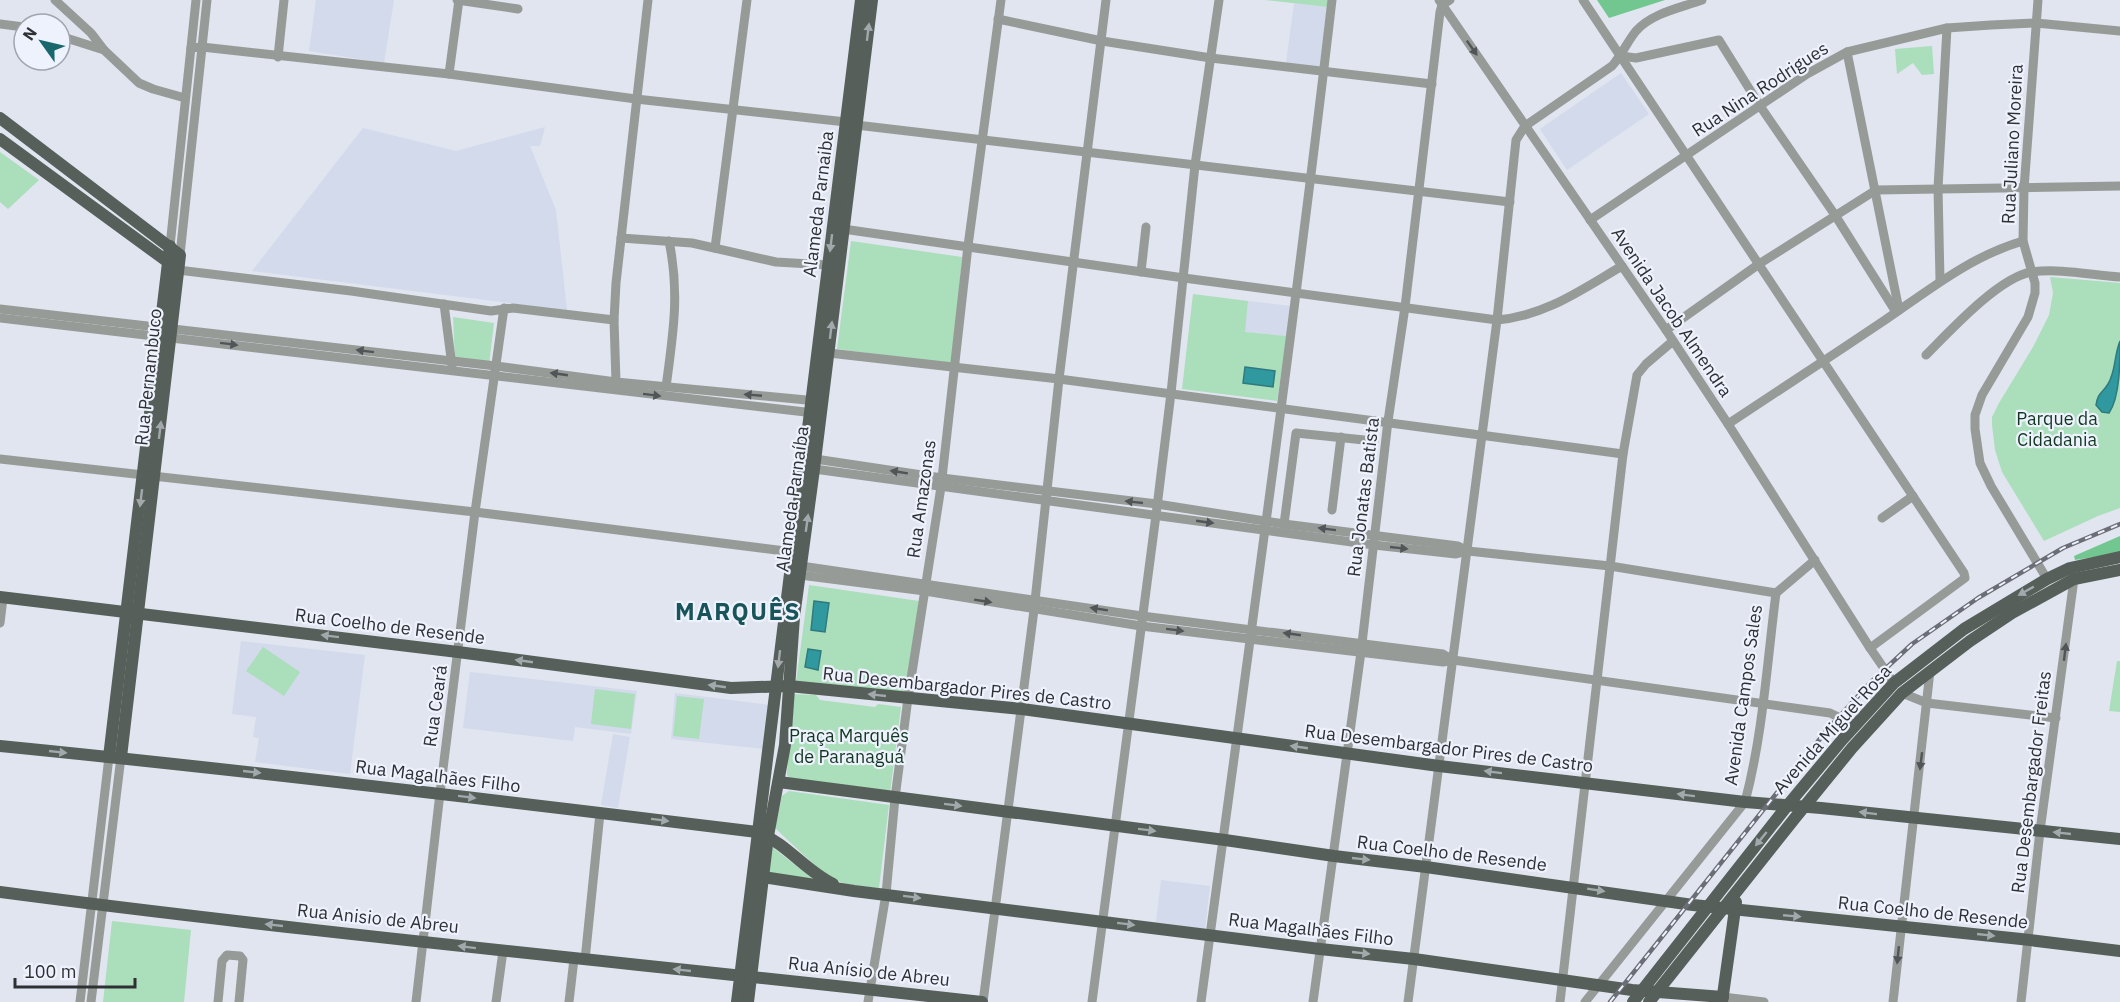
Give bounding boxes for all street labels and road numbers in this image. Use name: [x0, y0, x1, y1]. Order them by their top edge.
street label: Rua Nina Rodrigues: [1687, 36, 1833, 142]
street label: Rua Juliano Moreira: [1996, 63, 2028, 225]
street label: Alameda Parnaiba: [798, 129, 838, 278]
street label: Avenida Jacob Almendra: [1607, 223, 1738, 402]
street label: Rua Pernambuco: [129, 307, 167, 447]
street label: Rua Jonatas Batista: [1342, 416, 1384, 578]
street label: Alameda Parnaíba: [770, 424, 814, 574]
street label: Rua Amazonas: [901, 438, 941, 560]
street label: Rua Coelho de Resende: [294, 603, 486, 649]
street label: Avenida Campos Sales: [1719, 603, 1767, 787]
street label: Avenida Miguel Rosa: [1768, 659, 1896, 798]
street label: Rua Desembargador Pires de Castro: [821, 661, 1113, 715]
street label: Rua Ceará: [418, 663, 452, 748]
street label: Rua Desembargador Freitas: [2006, 669, 2056, 895]
street label: Rua Desembargador Pires de Castro: [1304, 719, 1594, 777]
street label: Rua Magalhães Filho: [354, 754, 522, 798]
street label: Rua Coelho de Resende: [1356, 830, 1548, 876]
street label: Rua Coelho de Resende: [1837, 891, 2029, 933]
street label: Rua Anisio de Abreu: [296, 898, 460, 938]
street label: Rua Magalhães Filho: [1227, 907, 1395, 951]
street label: Rua Anísio de Abreu: [787, 951, 951, 991]

